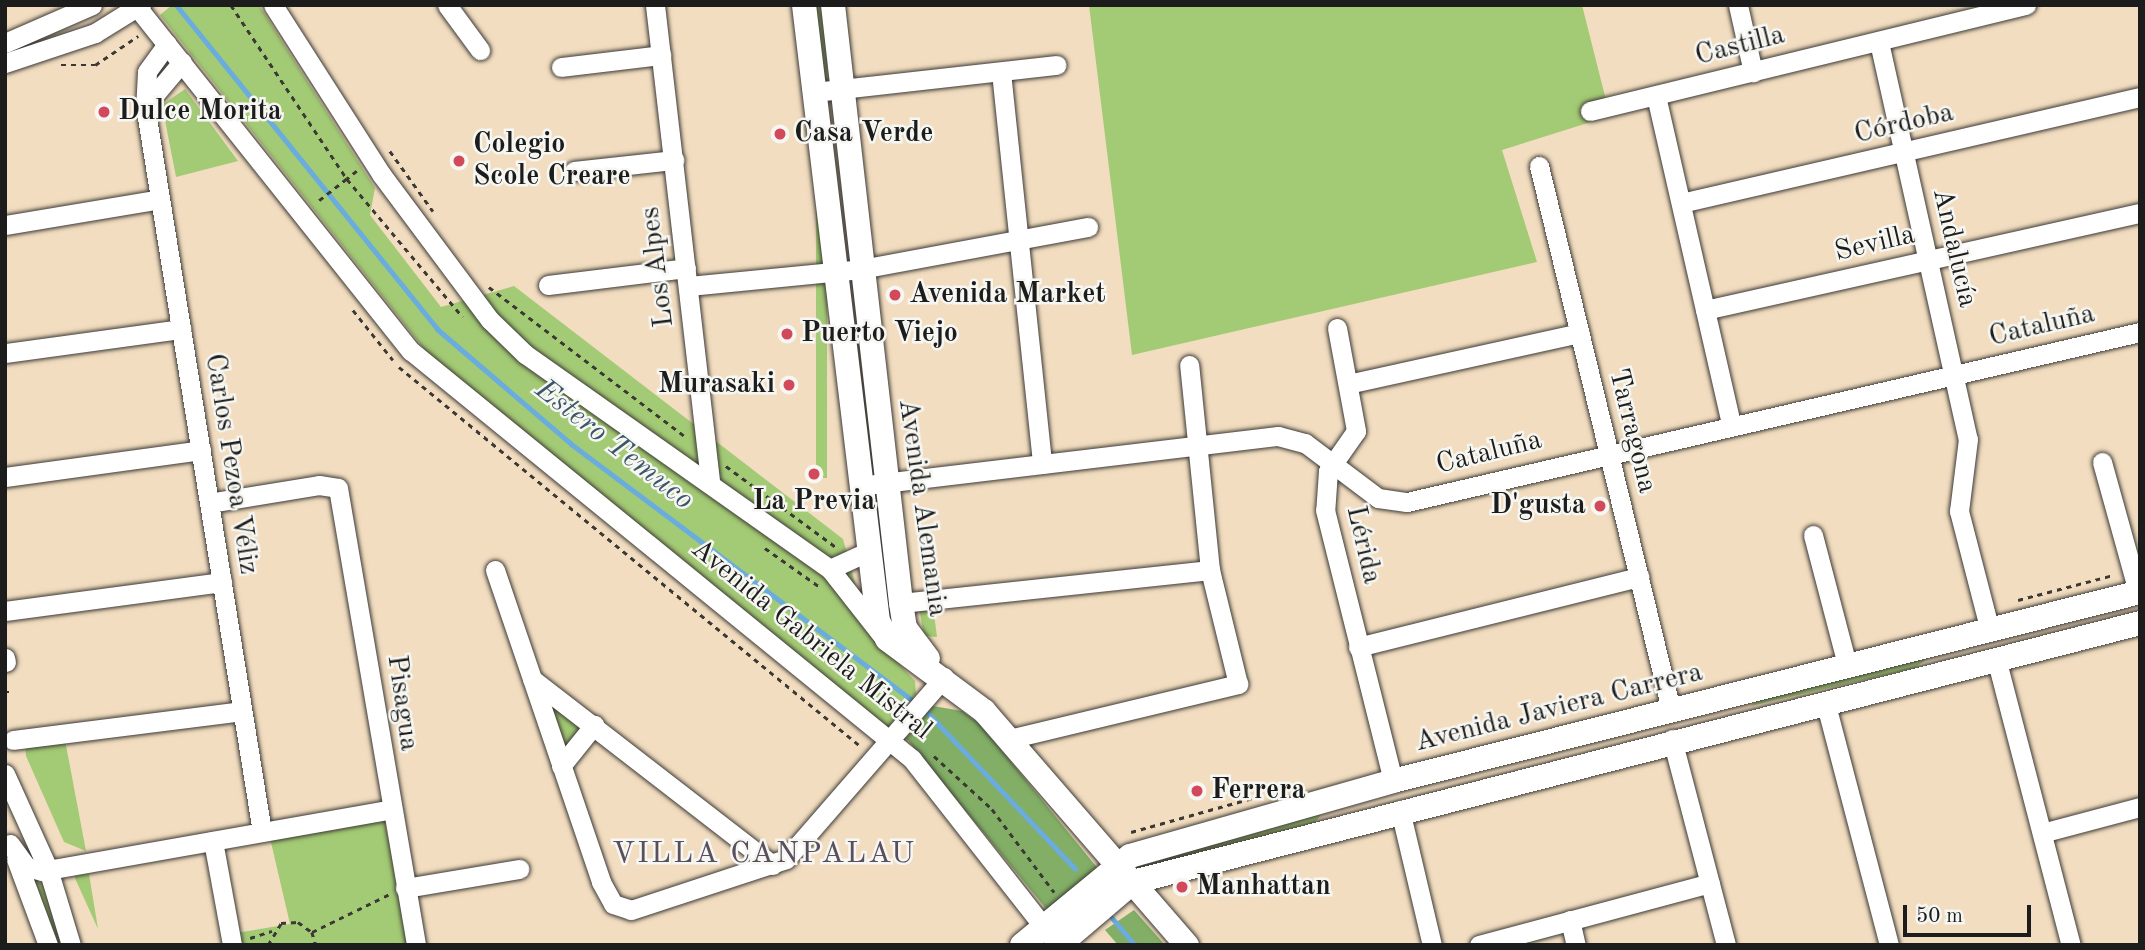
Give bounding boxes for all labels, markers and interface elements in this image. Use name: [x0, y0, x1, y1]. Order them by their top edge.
street label: Castilla: [1692, 19, 1788, 73]
place label: Dulce Morita: [118, 95, 282, 129]
street label: Córdoba: [1851, 96, 1957, 152]
marker: Dulce Morita: [96, 104, 112, 120]
place label: Casa Verde: [794, 117, 933, 151]
marker: Casa Verde: [772, 126, 788, 142]
place label: Colegio Scole Creare: [473, 128, 631, 194]
marker: Colegio Scole Creare: [451, 153, 467, 169]
street label: Andalucía: [1924, 185, 1984, 311]
street label: Los Alpes: [634, 205, 682, 329]
street label: Sevilla: [1831, 218, 1919, 270]
place label: Avenida Market: [909, 278, 1106, 312]
marker: Avenida Market: [887, 287, 903, 303]
street label: Cataluña: [1986, 298, 2098, 354]
place label: Puerto Viejo: [801, 317, 958, 351]
marker: Puerto Viejo: [779, 326, 795, 342]
street label: Carlos Pezoa Véliz: [197, 351, 265, 577]
street label: Tarragona: [1600, 365, 1664, 497]
place label: Murasaki: [658, 368, 775, 402]
water label: Estero Temuco: [527, 372, 701, 518]
marker: Murasaki: [781, 377, 797, 393]
street label: Avenida Alemania: [890, 397, 954, 619]
street label: Cataluña: [1433, 424, 1545, 482]
marker: La Previa: [806, 466, 822, 482]
place label: La Previa: [752, 485, 876, 519]
place label: D'gusta: [1490, 489, 1586, 523]
marker: D'gusta: [1592, 498, 1608, 514]
street label: Lérida: [1338, 503, 1388, 587]
street label: Avenida Gabriela Mistral: [684, 532, 938, 748]
street label: Pisagua: [379, 653, 425, 753]
street label: Avenida Javiera Carrera: [1412, 656, 1706, 760]
place label: Ferrera: [1211, 774, 1306, 808]
marker: Ferrera: [1189, 783, 1205, 799]
district label: VILLA CANPALAU: [614, 836, 914, 872]
place label: Manhattan: [1196, 870, 1331, 904]
marker: Manhattan: [1174, 879, 1190, 895]
scale bar: [1907, 890, 2035, 934]
text: 50 m: [1916, 906, 1963, 927]

